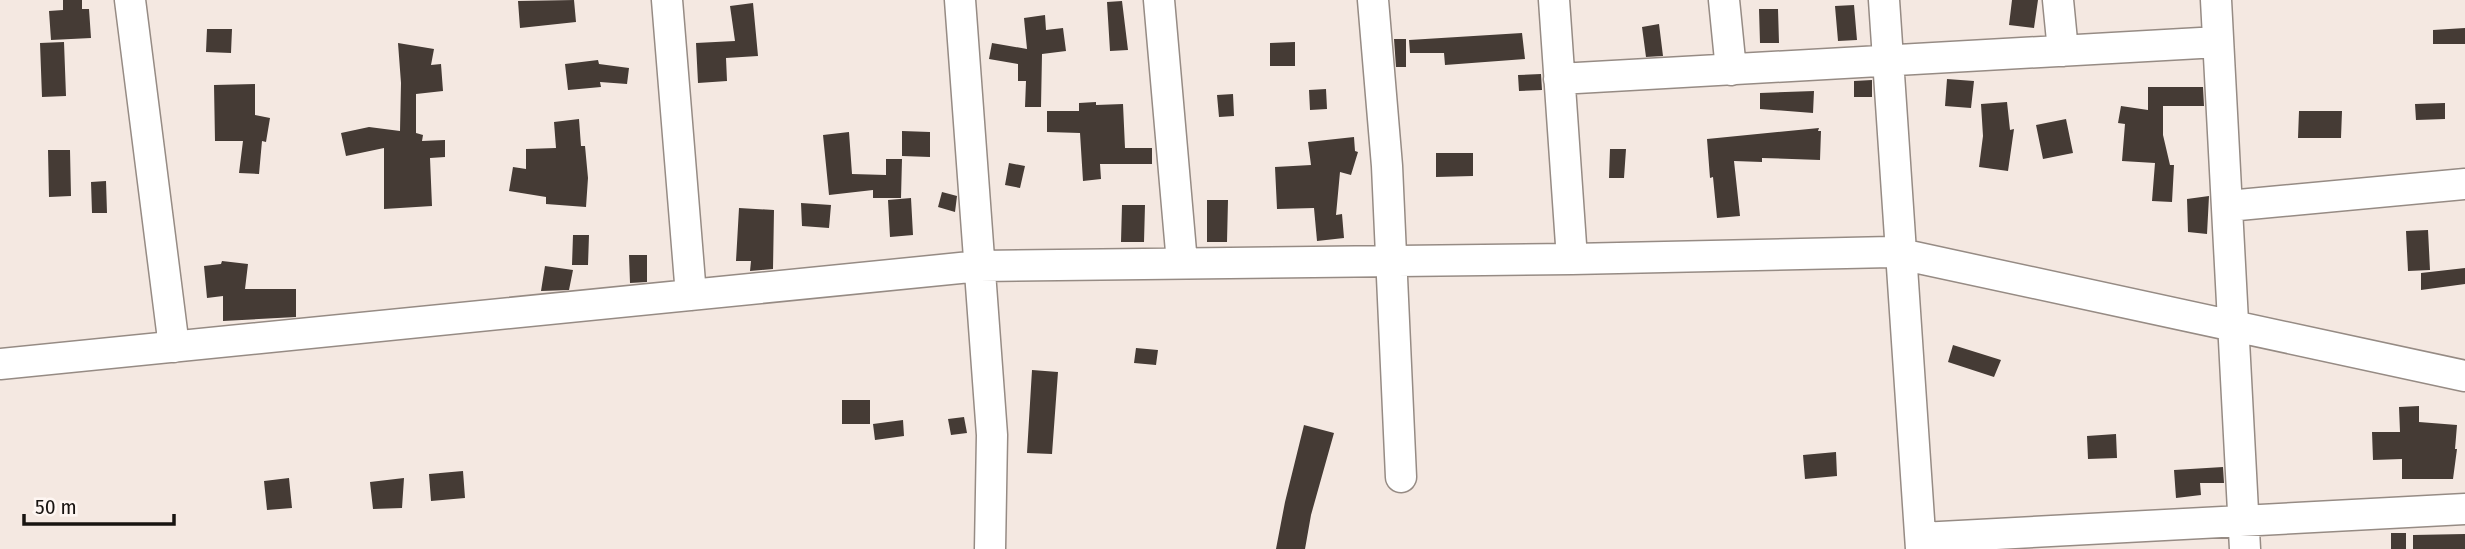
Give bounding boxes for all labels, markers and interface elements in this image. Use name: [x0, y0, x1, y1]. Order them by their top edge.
scale bar: [24, 482, 175, 526]
text: 50 m: [35, 494, 77, 520]

